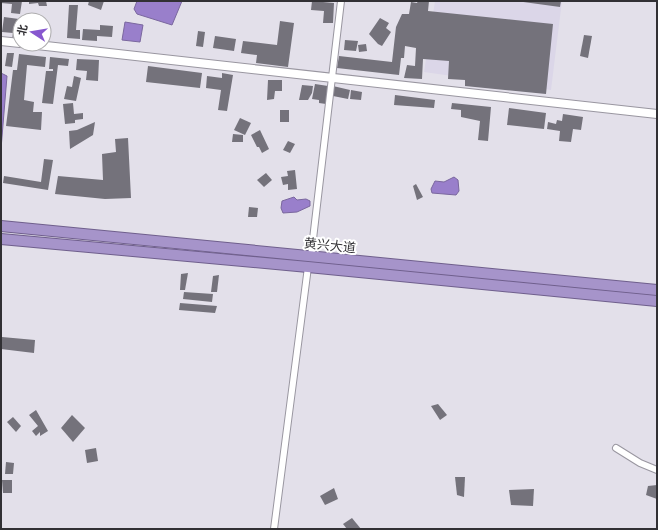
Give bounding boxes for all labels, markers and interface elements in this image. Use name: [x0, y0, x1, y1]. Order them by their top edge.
north arrow: [12, 12, 52, 52]
text: 北: [14, 23, 30, 37]
street label: 黄兴大道: [303, 234, 357, 257]

